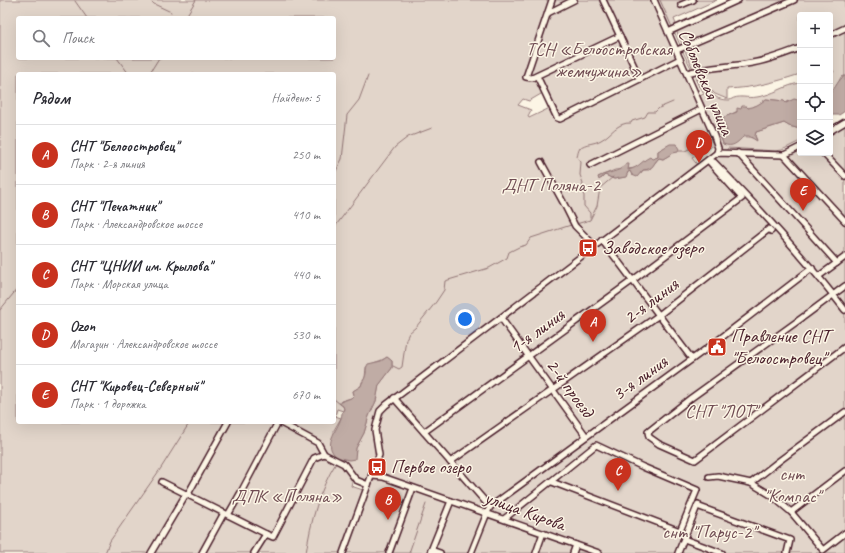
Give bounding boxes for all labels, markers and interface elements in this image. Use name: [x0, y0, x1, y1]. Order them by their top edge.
map controls: [797, 12, 833, 156]
button: +: [797, 12, 833, 48]
search box: [16, 16, 336, 60]
street label: Соболевская улица: [673, 25, 740, 140]
icon: search: [30, 27, 52, 49]
text: Поиск: [62, 29, 94, 48]
park label: ТСН «Белоостровская жемчужина»: [526, 37, 673, 83]
button: −: [797, 48, 833, 84]
button: locate: [797, 84, 833, 120]
text: Рядом: [32, 88, 70, 109]
text: Найдено: 5: [272, 90, 320, 106]
button: layers: [797, 120, 833, 156]
pin: D: [686, 130, 712, 163]
text: СНТ "Белоостровец": [70, 137, 179, 156]
text: A: [42, 147, 48, 163]
text: 250 m: [292, 147, 320, 163]
text: Парк · 2-я линия: [70, 156, 145, 172]
park label: ДНТ Поляна-2: [502, 173, 602, 197]
pin: E: [790, 178, 816, 211]
text: СНТ "Печатник": [70, 197, 159, 216]
text: B: [42, 207, 48, 223]
text: 410 m: [292, 207, 320, 223]
text: Парк · Александровское шоссе: [70, 216, 202, 232]
place label: Заводское озеро: [602, 236, 705, 260]
bus stop icon: Заводское озеро: [577, 237, 599, 259]
text: СНТ "ЦНИИ им. Крылова": [70, 257, 212, 276]
text: C: [42, 267, 48, 283]
text: 440 m: [292, 267, 320, 283]
street label: 2-я линия: [619, 272, 684, 329]
text: Парк · Морская улица: [70, 276, 168, 292]
street label: 1-я линия: [505, 302, 570, 359]
your location: [455, 309, 475, 329]
pin: A: [580, 309, 606, 342]
text: Ozon: [70, 317, 95, 336]
place label: Правление СНТ "Белоостровец": [731, 324, 835, 370]
text: D: [41, 327, 49, 343]
text: 530 m: [292, 327, 320, 343]
text: Магазин · Александровское шоссе: [70, 336, 217, 352]
public building icon: Правление СНТ "Белоостровец": [706, 336, 728, 358]
street label: 3-я линия: [608, 349, 673, 406]
street label: 2-й проезд: [541, 354, 601, 424]
text: СНТ "Кировец-Северный": [70, 377, 202, 396]
text: E: [42, 387, 48, 403]
text: 670 m: [292, 387, 320, 403]
text: Парк · 1 дорожка: [70, 396, 146, 412]
park label: СНТ "ЛОТ": [685, 399, 760, 423]
place label: Первое озеро: [391, 455, 472, 479]
bus stop icon: Первое озеро: [366, 456, 388, 478]
pin: C: [605, 458, 631, 491]
park label: снт "Компас": [764, 462, 824, 508]
park label: ДПК «Поляна»: [232, 484, 342, 508]
street label: улица Кирова: [481, 485, 571, 537]
pin: B: [375, 487, 401, 520]
park label: снт "Парус-2": [662, 520, 759, 544]

